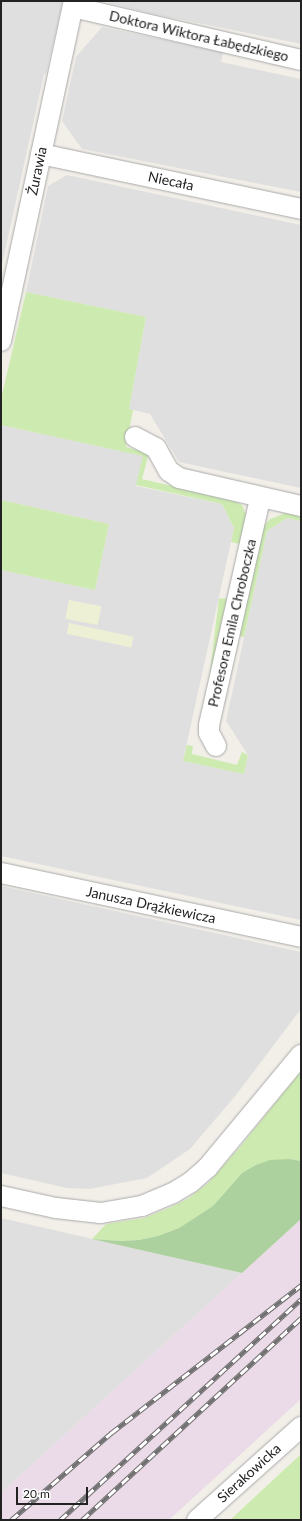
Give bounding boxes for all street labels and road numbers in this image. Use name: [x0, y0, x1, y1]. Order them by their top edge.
street label: Doktora Wiktora Łabędzkiego: [107, 7, 291, 65]
street label: Żurawia: [24, 145, 50, 197]
street label: Niecała: [147, 168, 195, 194]
street label: Profesora Emila Chroboczka: [204, 537, 260, 709]
street label: Janusza Drążkiewicza: [85, 883, 217, 927]
street label: Sierakowicka: [214, 1440, 284, 1506]

